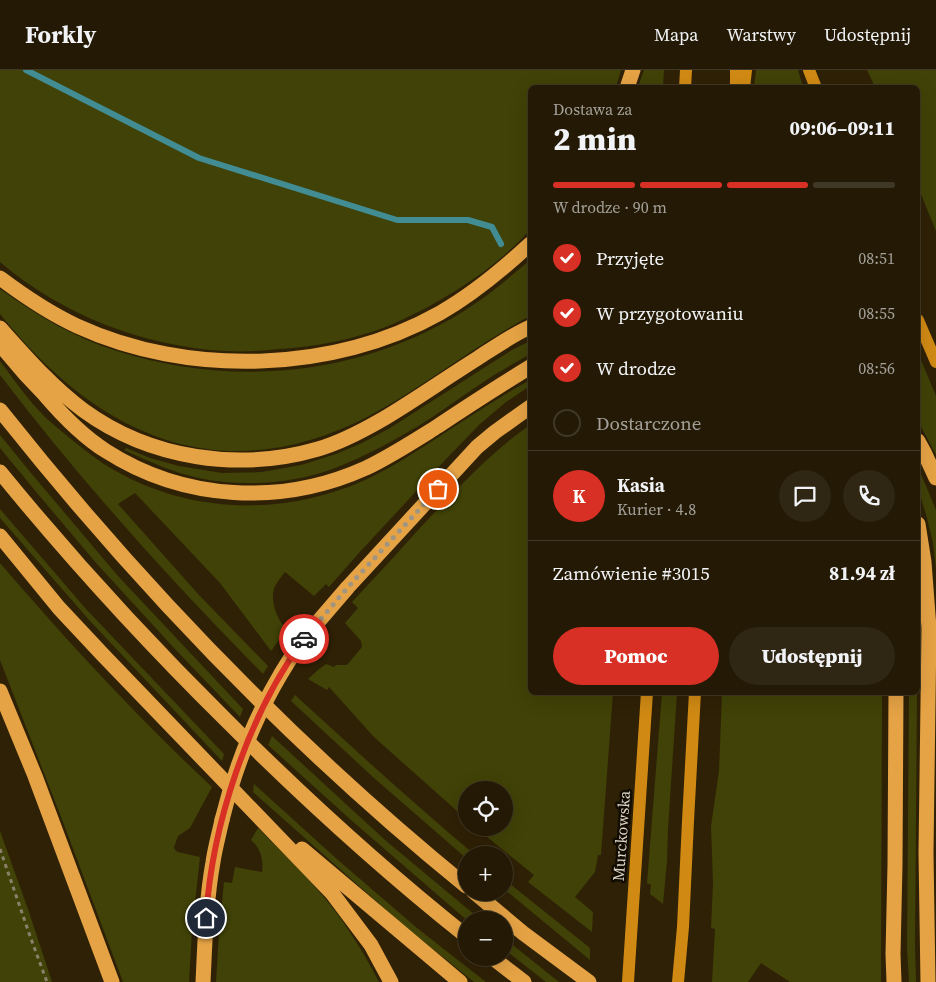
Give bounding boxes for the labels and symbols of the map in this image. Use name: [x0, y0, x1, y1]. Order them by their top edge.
pin: [417, 468, 459, 510]
courier: [279, 614, 329, 664]
street label: Murckowska: [607, 789, 635, 882]
pin: [185, 897, 227, 939]

